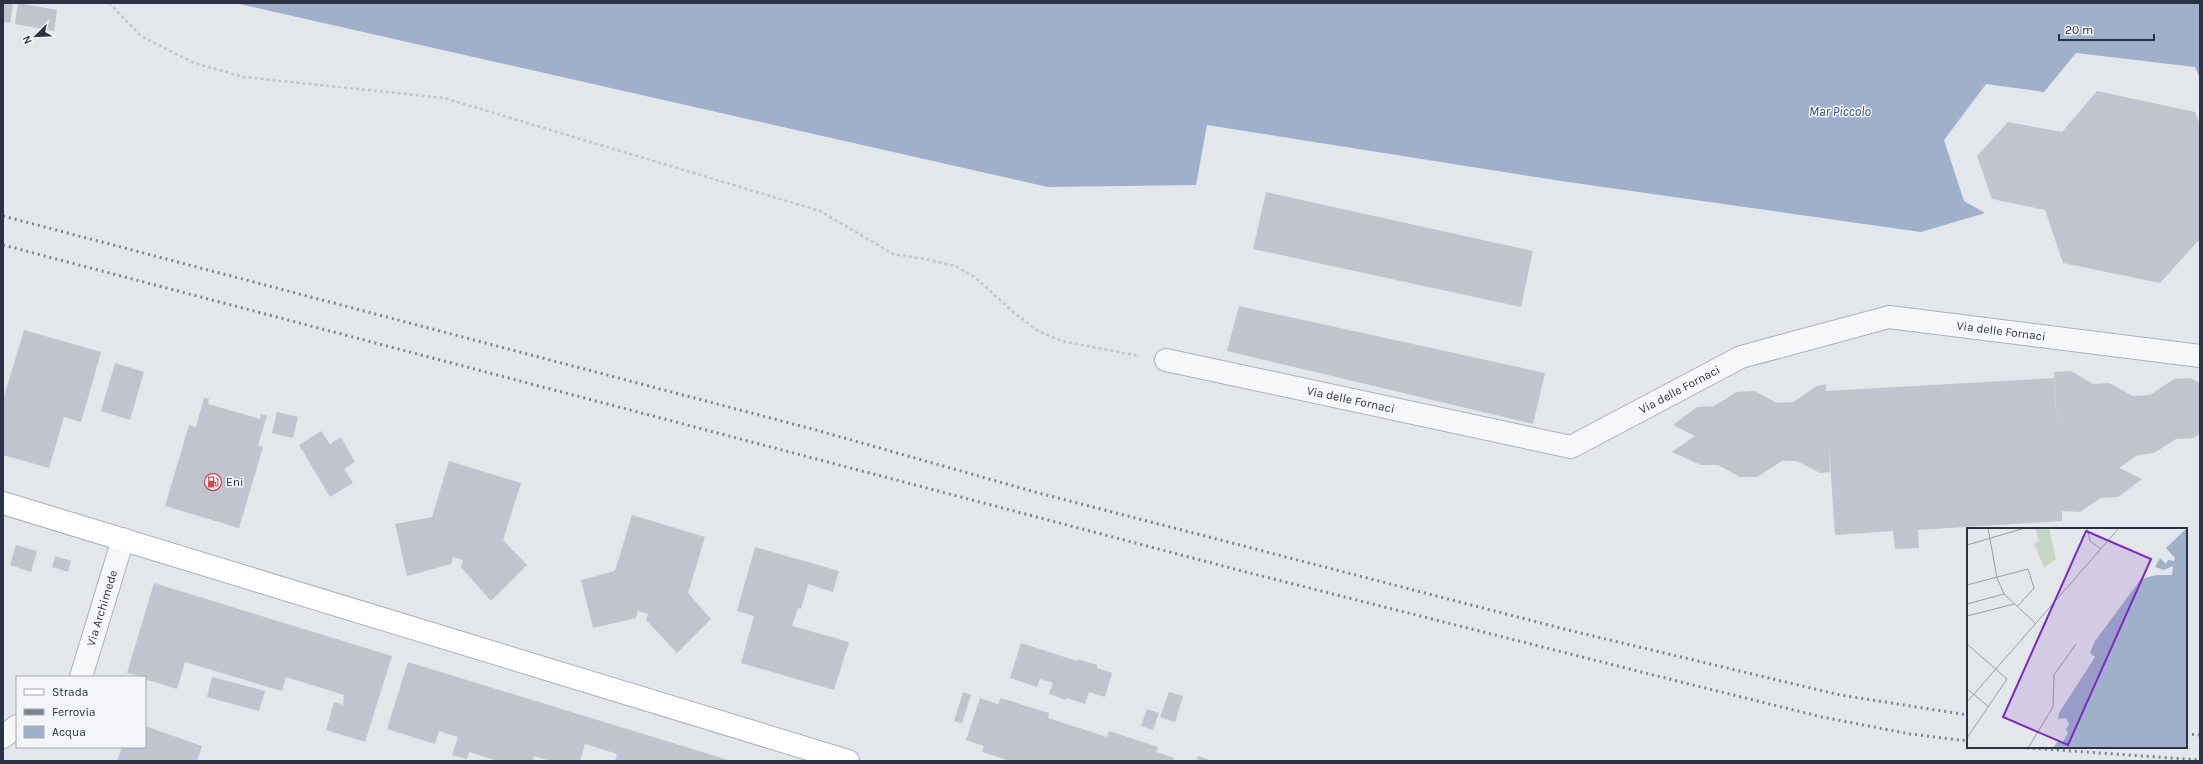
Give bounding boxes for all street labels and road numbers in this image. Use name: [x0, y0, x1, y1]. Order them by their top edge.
street label: Via delle Fornaci: [1956, 319, 2046, 344]
street label: Via delle Fornaci: [1637, 362, 1722, 417]
street label: Via delle Fornaci: [1306, 383, 1396, 416]
street label: Via Archimede: [84, 568, 120, 648]

